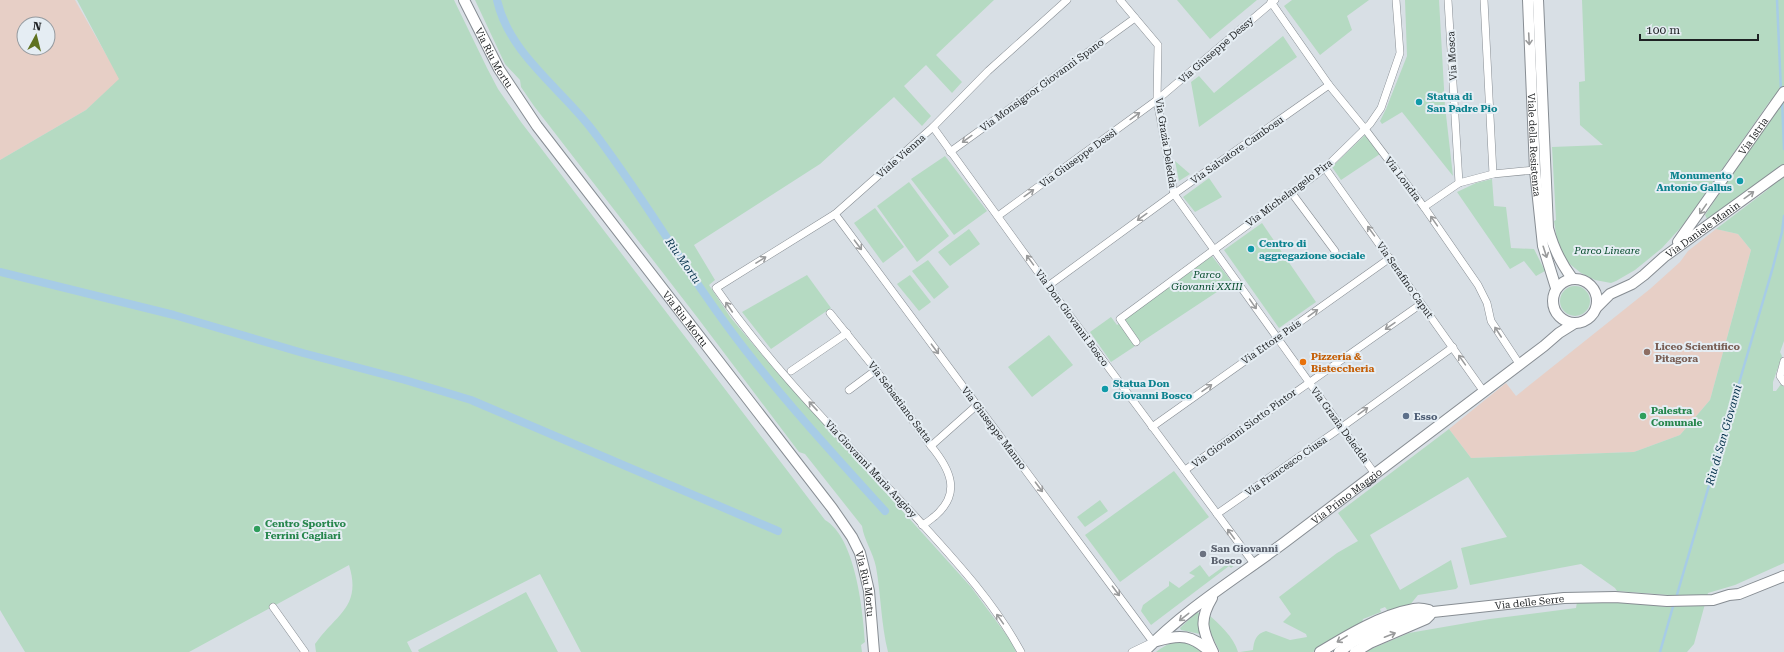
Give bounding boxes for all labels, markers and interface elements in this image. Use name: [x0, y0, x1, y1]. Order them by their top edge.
street label: Via Giuseppe Dessy: [1176, 15, 1256, 85]
north arrow: [16, 16, 56, 56]
scale bar: [1640, 16, 1758, 42]
text: N: [32, 20, 43, 34]
text: 100 m: [1646, 23, 1680, 37]
street label: Via Riu Mortu: [473, 26, 516, 90]
street label: Via Mosca: [1445, 30, 1459, 81]
one-way arrow: [1526, 32, 1533, 45]
street label: Via Monsignor Giovanni Spano: [978, 36, 1106, 134]
place label: Statua di San Padre Pio: [1427, 91, 1498, 114]
street label: Viale della Resistenza: [1526, 93, 1543, 198]
street label: Via Grazia Deledda: [1153, 97, 1179, 190]
marker: Statua di San Padre Pio: [1414, 97, 1424, 107]
one-way arrow: [1129, 112, 1140, 121]
street label: Via Salvatore Cambosu: [1188, 113, 1286, 186]
street label: Via Istria: [1736, 115, 1770, 157]
street label: Via Giuseppe Dessì: [1037, 126, 1119, 190]
street label: Viale Vienna: [874, 132, 928, 180]
one-way arrow: [962, 135, 973, 143]
street label: Via Londra: [1383, 155, 1424, 204]
street label: Via Michelangelo Pira: [1244, 157, 1335, 229]
place label: Monumento Antonio Gallus: [1657, 170, 1733, 193]
marker: Monumento Antonio Gallus: [1735, 176, 1745, 186]
one-way arrow: [1024, 189, 1035, 197]
one-way arrow: [1744, 191, 1755, 199]
street label: Via Daniele Manin: [1663, 198, 1742, 260]
one-way arrow: [1699, 203, 1707, 214]
one-way arrow: [1137, 213, 1148, 221]
one-way arrow: [1430, 216, 1438, 227]
one-way arrow: [1367, 226, 1375, 237]
water label: Riu Mortu: [662, 235, 704, 287]
place label: Centro di aggregazione sociale: [1259, 238, 1366, 261]
one-way arrow: [854, 239, 862, 250]
street label: Via Serafino Caput: [1375, 240, 1436, 320]
marker: Centro di aggregazione sociale: [1246, 244, 1256, 254]
one-way arrow: [1542, 245, 1549, 258]
park label: Parco Lineare: [1573, 245, 1640, 256]
one-way arrow: [1025, 255, 1034, 266]
one-way arrow: [755, 256, 766, 264]
street label: Via Don Giovanni Bosco: [1033, 268, 1111, 368]
park label: Parco Giovanni XXIII: [1171, 269, 1243, 292]
street label: Via Riu Mortu: [661, 289, 711, 349]
one-way arrow: [1249, 298, 1257, 309]
one-way arrow: [725, 301, 733, 312]
one-way arrow: [1308, 309, 1319, 317]
street label: Via Ettore Pais: [1239, 317, 1303, 367]
one-way arrow: [1384, 322, 1395, 330]
one-way arrow: [1494, 327, 1502, 338]
place label: Liceo Scientifico Pitagora: [1655, 341, 1741, 364]
one-way arrow: [931, 344, 939, 355]
marker: Liceo Scientifico Pitagora: [1642, 347, 1652, 357]
place label: Pizzeria & Bisteccheria: [1311, 351, 1374, 374]
one-way arrow: [1458, 355, 1466, 366]
marker: Pizzeria & Bisteccheria: [1298, 357, 1308, 367]
street label: Via Sebastiano Satta: [866, 359, 934, 445]
place label: Statua Don Giovanni Bosco: [1113, 378, 1193, 401]
water label: Riu di San Giovanni: [1703, 383, 1745, 488]
marker: Statua Don Giovanni Bosco: [1100, 384, 1110, 394]
one-way arrow: [1201, 384, 1212, 392]
street label: Via Giuseppe Manno: [959, 385, 1029, 471]
street label: Via Grazia Deledda: [1309, 385, 1372, 466]
street label: Via Giovanni Siotto Pintor: [1190, 386, 1298, 470]
one-way arrow: [808, 401, 818, 411]
place label: Palestra Comunale: [1651, 405, 1703, 428]
one-way arrow: [1358, 407, 1369, 416]
marker: Esso: [1401, 411, 1411, 421]
place label: Esso: [1414, 411, 1438, 422]
marker: Palestra Comunale: [1638, 411, 1648, 421]
street label: Via Giovanni Maria Angioy: [823, 418, 919, 520]
street label: Via Francesco Ciusa: [1243, 433, 1329, 498]
street label: Via Primo Maggio: [1309, 466, 1384, 526]
one-way arrow: [1034, 481, 1043, 492]
place label: Centro Sportivo Ferrini Cagliari: [265, 518, 346, 541]
marker: Centro Sportivo Ferrini Cagliari: [252, 524, 262, 534]
one-way arrow: [1227, 528, 1235, 539]
place label: San Giovanni Bosco: [1211, 543, 1279, 566]
marker: San Giovanni Bosco: [1198, 549, 1208, 559]
street label: Via Riu Mortu: [854, 550, 877, 618]
one-way arrow: [1112, 586, 1120, 597]
street label: Via delle Serre: [1494, 592, 1565, 611]
one-way arrow: [1179, 613, 1190, 621]
one-way arrow: [996, 614, 1004, 625]
one-way arrow: [1383, 630, 1395, 638]
one-way arrow: [1337, 635, 1348, 643]

